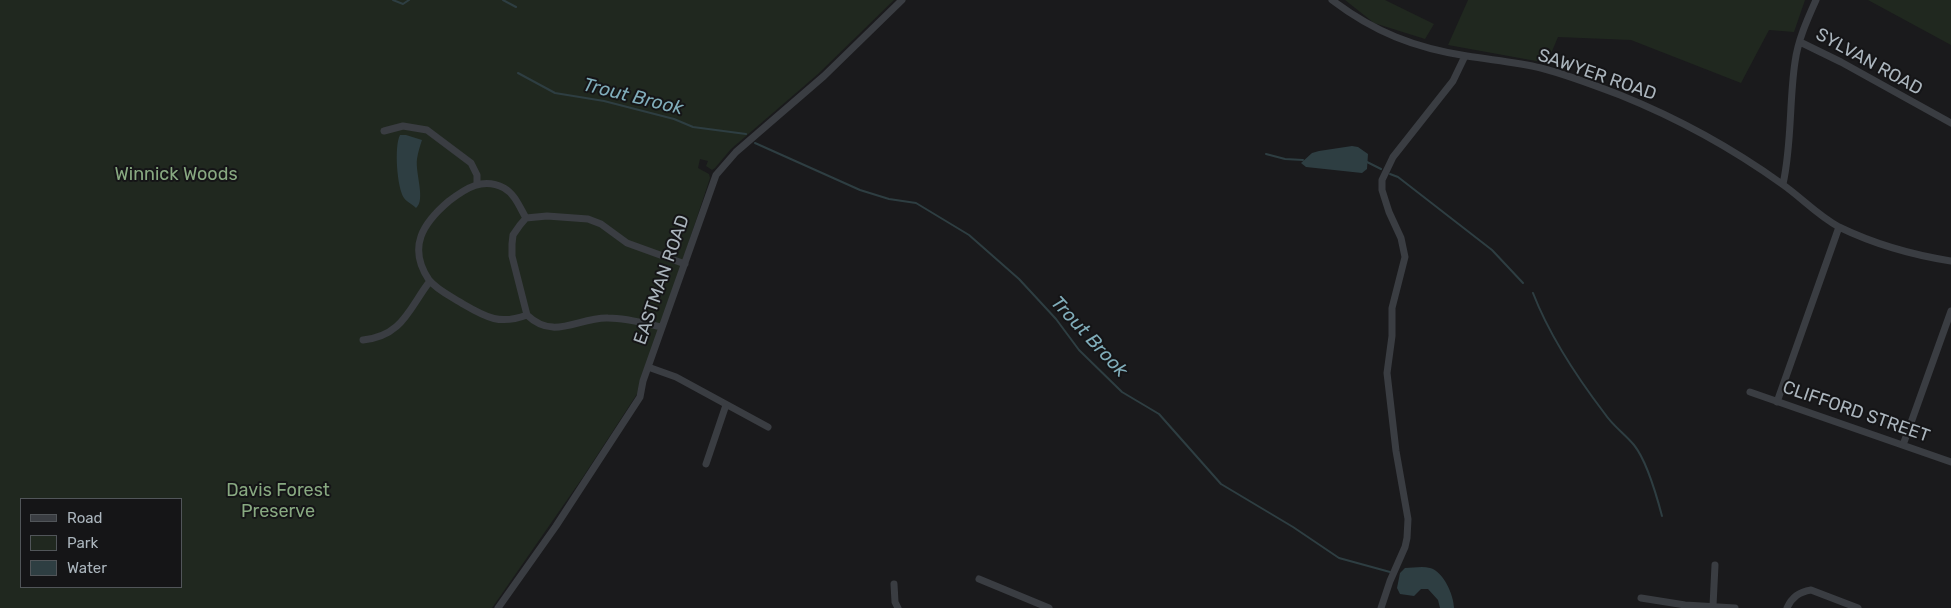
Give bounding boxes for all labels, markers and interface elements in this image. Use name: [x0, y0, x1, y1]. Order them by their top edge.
street label: SYLVAN ROAD: [1812, 24, 1926, 100]
street label: SAWYER ROAD: [1535, 45, 1659, 105]
water label: Trout Brook: [580, 74, 686, 120]
park label: Winnick Woods: [114, 164, 238, 186]
street label: EASTMAN ROAD: [630, 212, 694, 348]
water label: Trout Brook: [1046, 292, 1132, 382]
street label: CLIFFORD STREET: [1780, 377, 1932, 447]
park label: Davis Forest Preserve: [226, 480, 330, 522]
legend: [20, 498, 182, 588]
text: Road: [67, 509, 103, 527]
text: Park: [67, 534, 98, 552]
text: Water: [67, 559, 107, 577]

